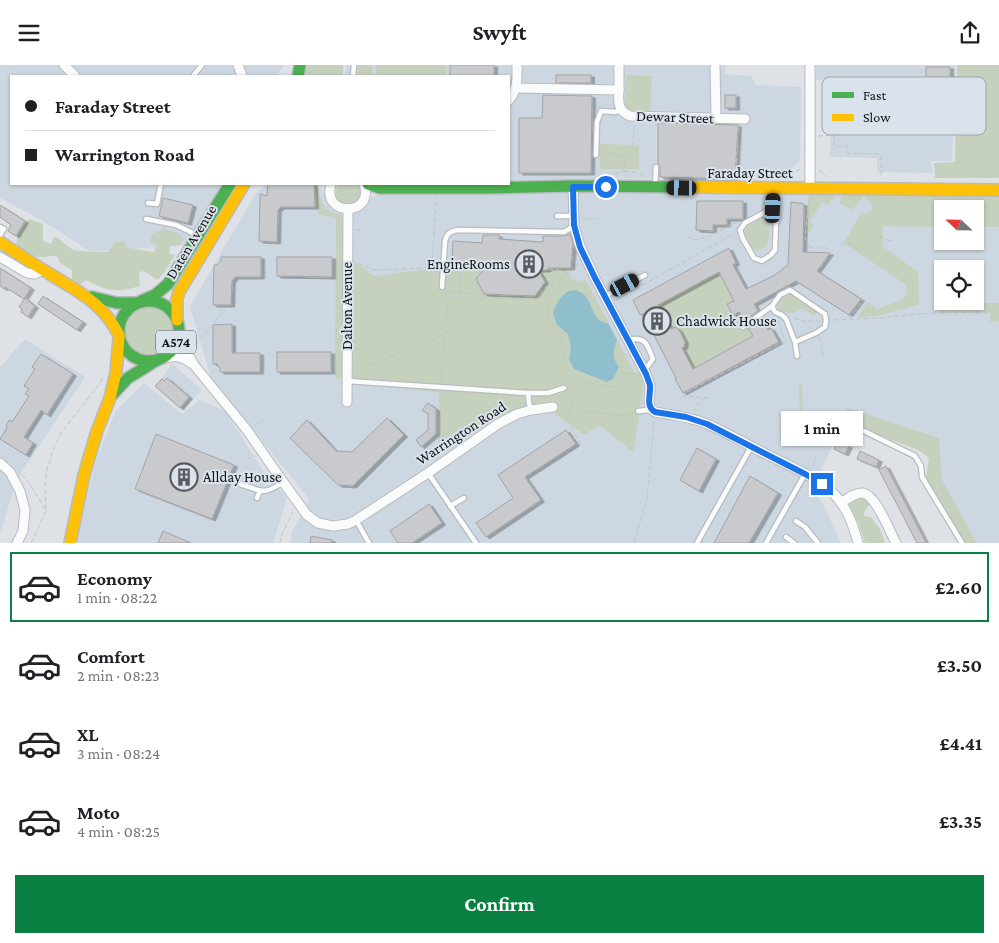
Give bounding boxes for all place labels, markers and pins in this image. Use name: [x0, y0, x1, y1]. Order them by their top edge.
building icon: EngineRooms: [514, 249, 544, 279]
place label: EngineRooms: [427, 256, 510, 273]
building icon: Chadwick House: [642, 306, 672, 336]
place label: Chadwick House: [676, 313, 777, 329]
building icon: Allday House: [169, 462, 199, 492]
place label: Allday House: [203, 469, 282, 486]

